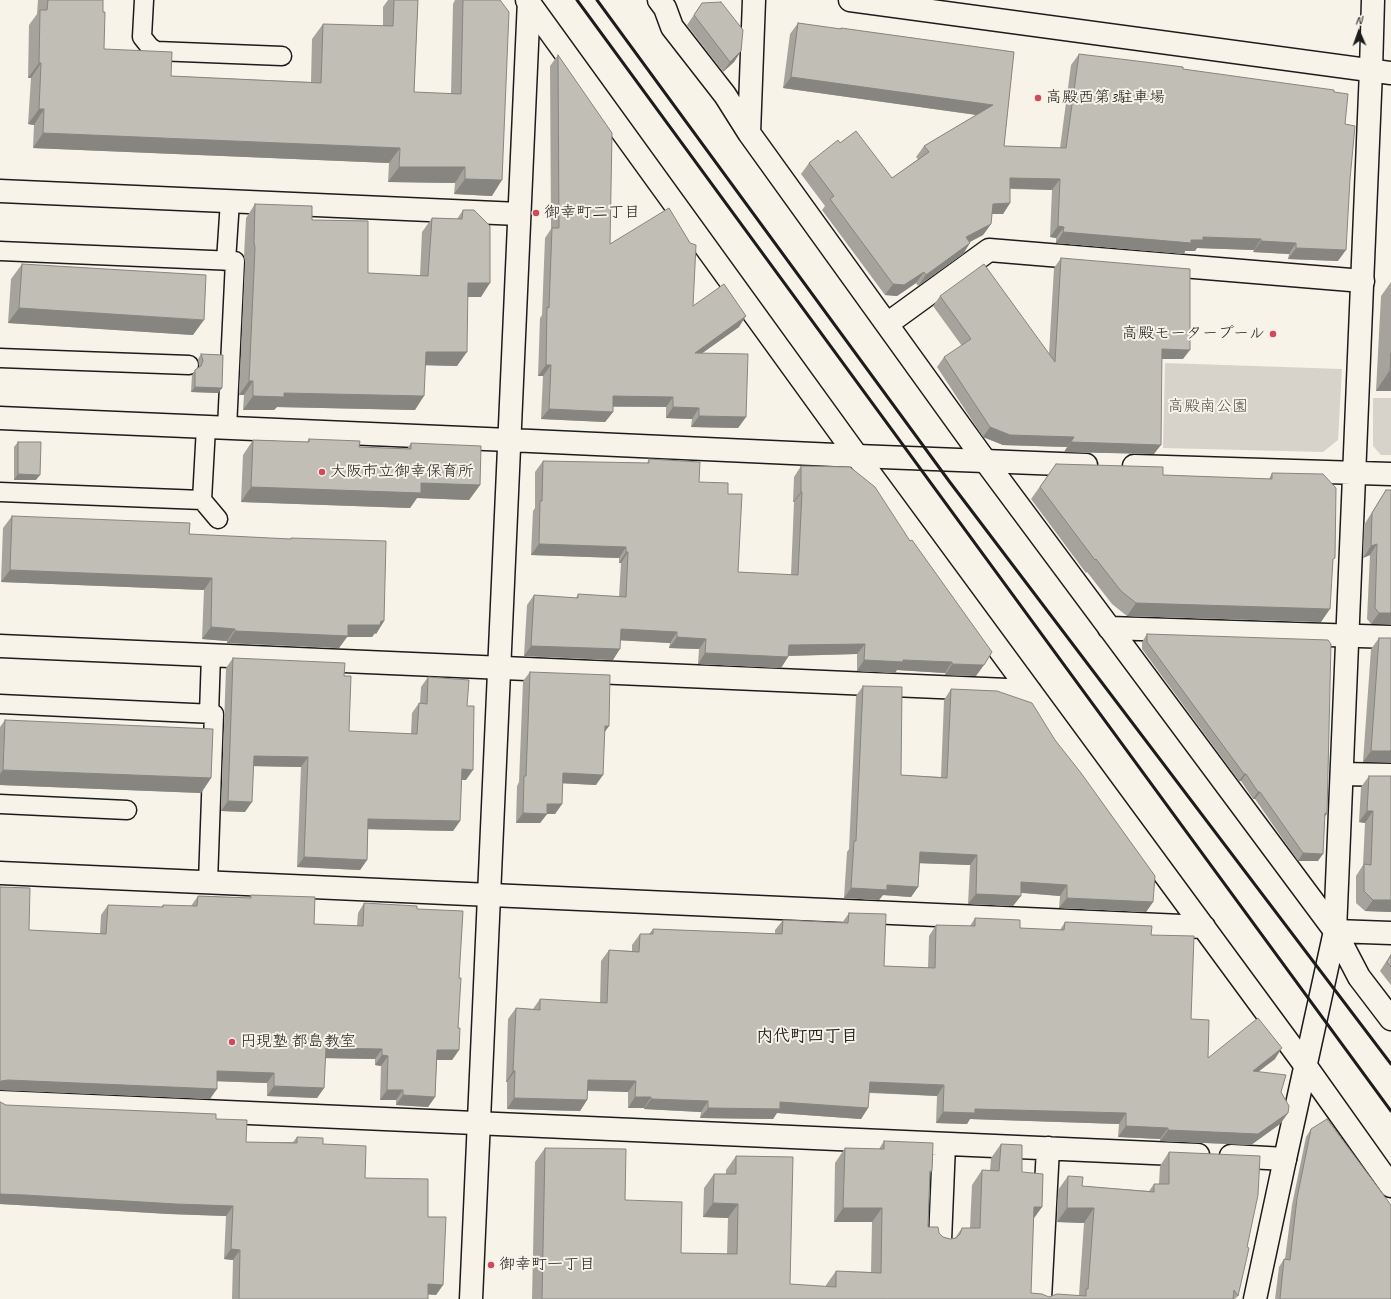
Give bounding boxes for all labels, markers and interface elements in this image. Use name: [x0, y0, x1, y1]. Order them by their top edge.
north arrow: [1339, 12, 1379, 52]
text: N: [1355, 13, 1362, 27]
place label: 高殿西第3駐車場: [1046, 88, 1165, 108]
marker: 高殿西第3駐車場: [1033, 93, 1043, 103]
place label: 御幸町二丁目: [544, 203, 640, 223]
marker: 御幸町二丁目: [531, 208, 541, 218]
place label: 高殿モータープール: [1122, 324, 1265, 344]
marker: 高殿モータープール: [1268, 329, 1278, 339]
park label: 高殿南公園: [1168, 397, 1248, 417]
place label: 大阪市立御幸保育所: [330, 462, 474, 482]
marker: 大阪市立御幸保育所: [317, 467, 327, 477]
district label: 内代町四丁目: [756, 1027, 858, 1047]
place label: 円現塾 都島教室: [240, 1032, 356, 1052]
marker: 円現塾 都島教室: [227, 1037, 237, 1047]
place label: 御幸町一丁目: [499, 1255, 595, 1275]
marker: 御幸町一丁目: [486, 1260, 496, 1270]

